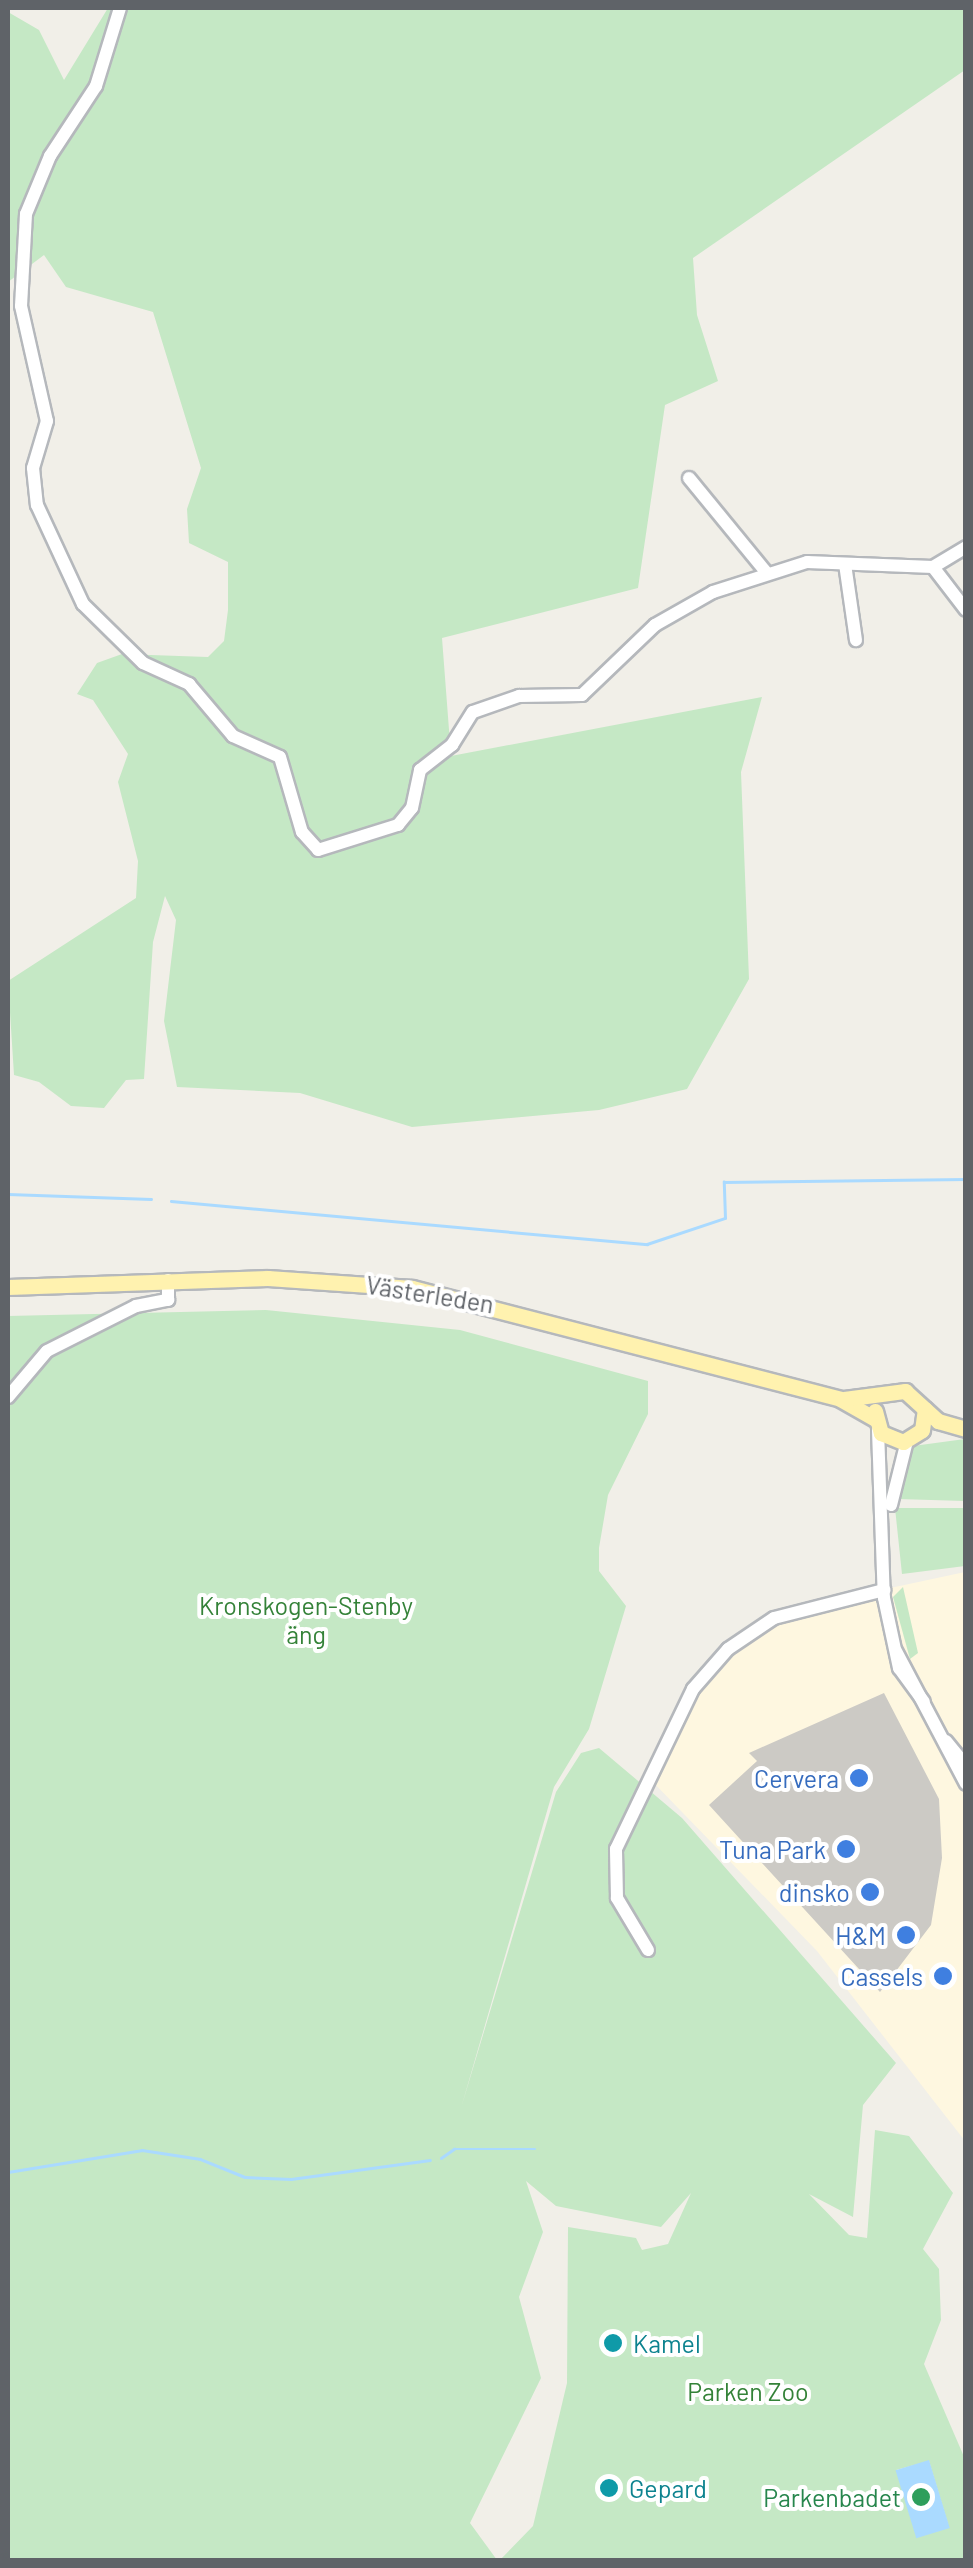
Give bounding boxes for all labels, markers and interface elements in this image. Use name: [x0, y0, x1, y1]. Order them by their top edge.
street label: Västerleden: [364, 1269, 496, 1319]
park label: Kronskogen-Stenby äng: [199, 1591, 413, 1650]
place label: Cervera: [754, 1763, 839, 1793]
marker: Cervera: [848, 1767, 870, 1789]
place label: Tuna Park: [719, 1834, 826, 1864]
marker: Tuna Park: [835, 1838, 857, 1860]
place label: dinsko: [779, 1877, 850, 1907]
marker: dinsko: [859, 1881, 881, 1903]
place label: H&M: [835, 1920, 886, 1950]
marker: H&M: [895, 1924, 917, 1946]
place label: Cassels: [840, 1961, 923, 1991]
marker: Cassels: [932, 1965, 954, 1987]
place label: Kamel: [633, 2328, 701, 2358]
marker: Kamel: [602, 2332, 624, 2354]
park label: Parken Zoo: [687, 2376, 809, 2406]
place label: Gepard: [629, 2473, 707, 2503]
marker: Gepard: [598, 2477, 620, 2499]
place label: Parkenbadet: [763, 2482, 901, 2512]
marker: Parkenbadet: [910, 2486, 932, 2508]

